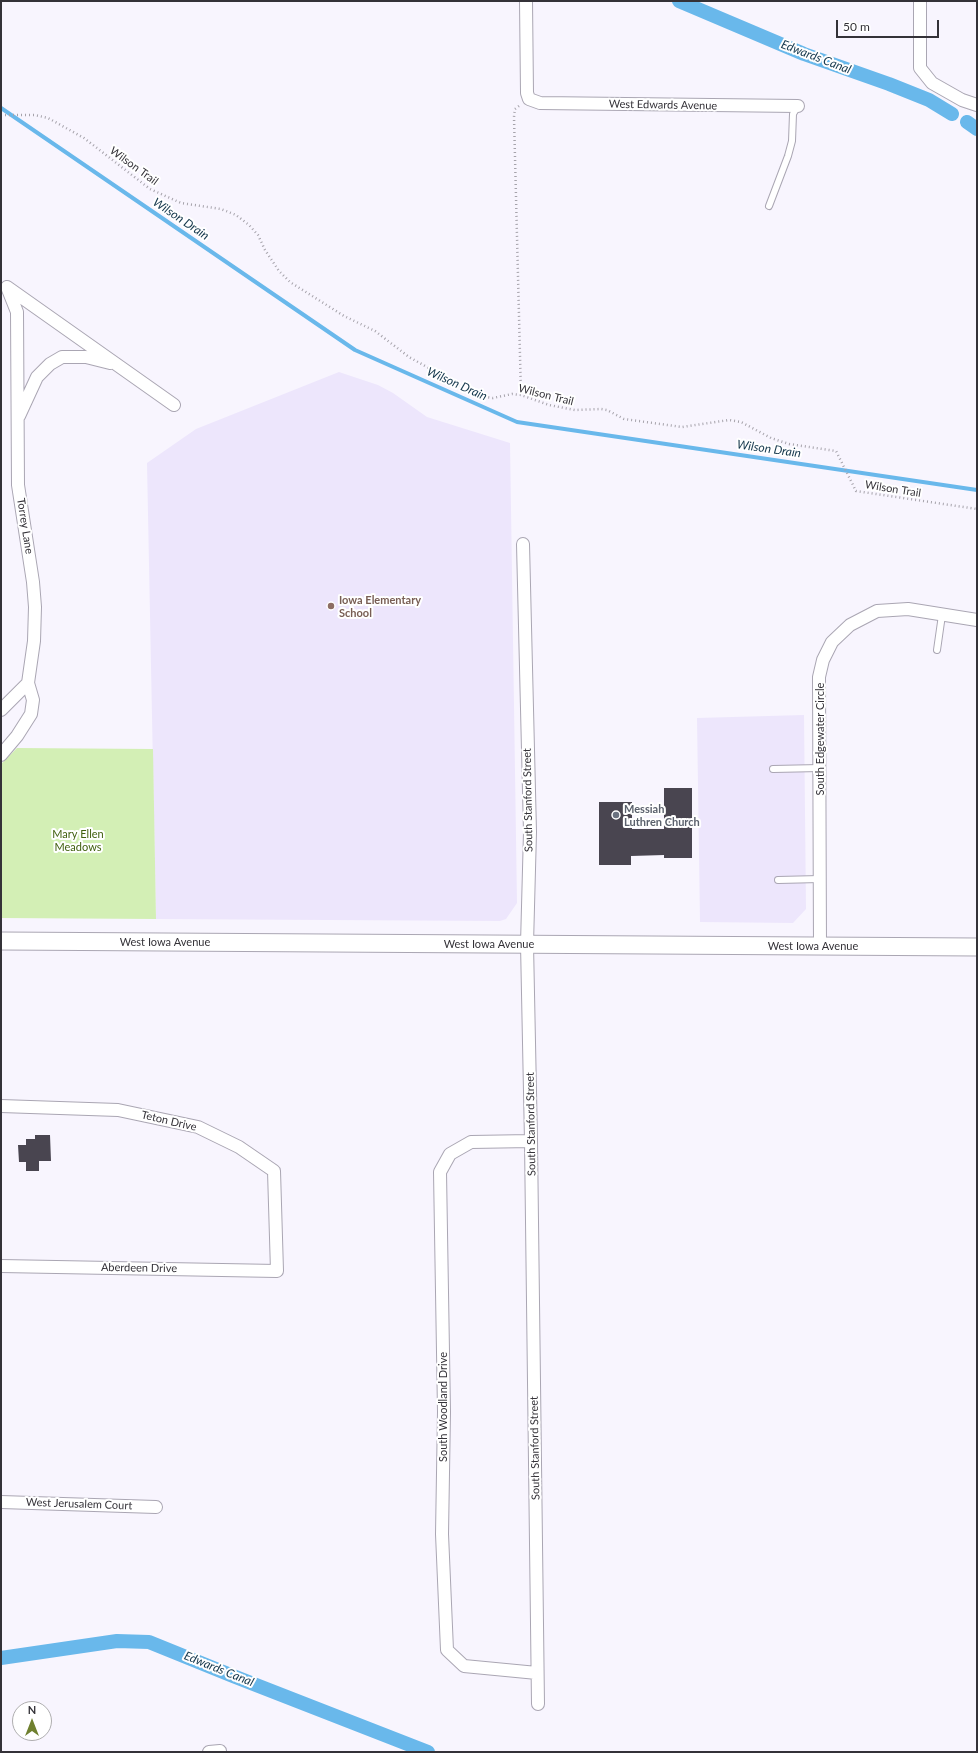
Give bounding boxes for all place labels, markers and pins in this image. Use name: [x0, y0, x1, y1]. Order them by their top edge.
place label: Iowa Elementary School: [339, 593, 421, 619]
marker: Iowa Elementary School: [326, 601, 336, 611]
place label: Messiah Luthren Church: [624, 802, 700, 828]
marker: Messiah Luthren Church: [611, 810, 621, 820]

